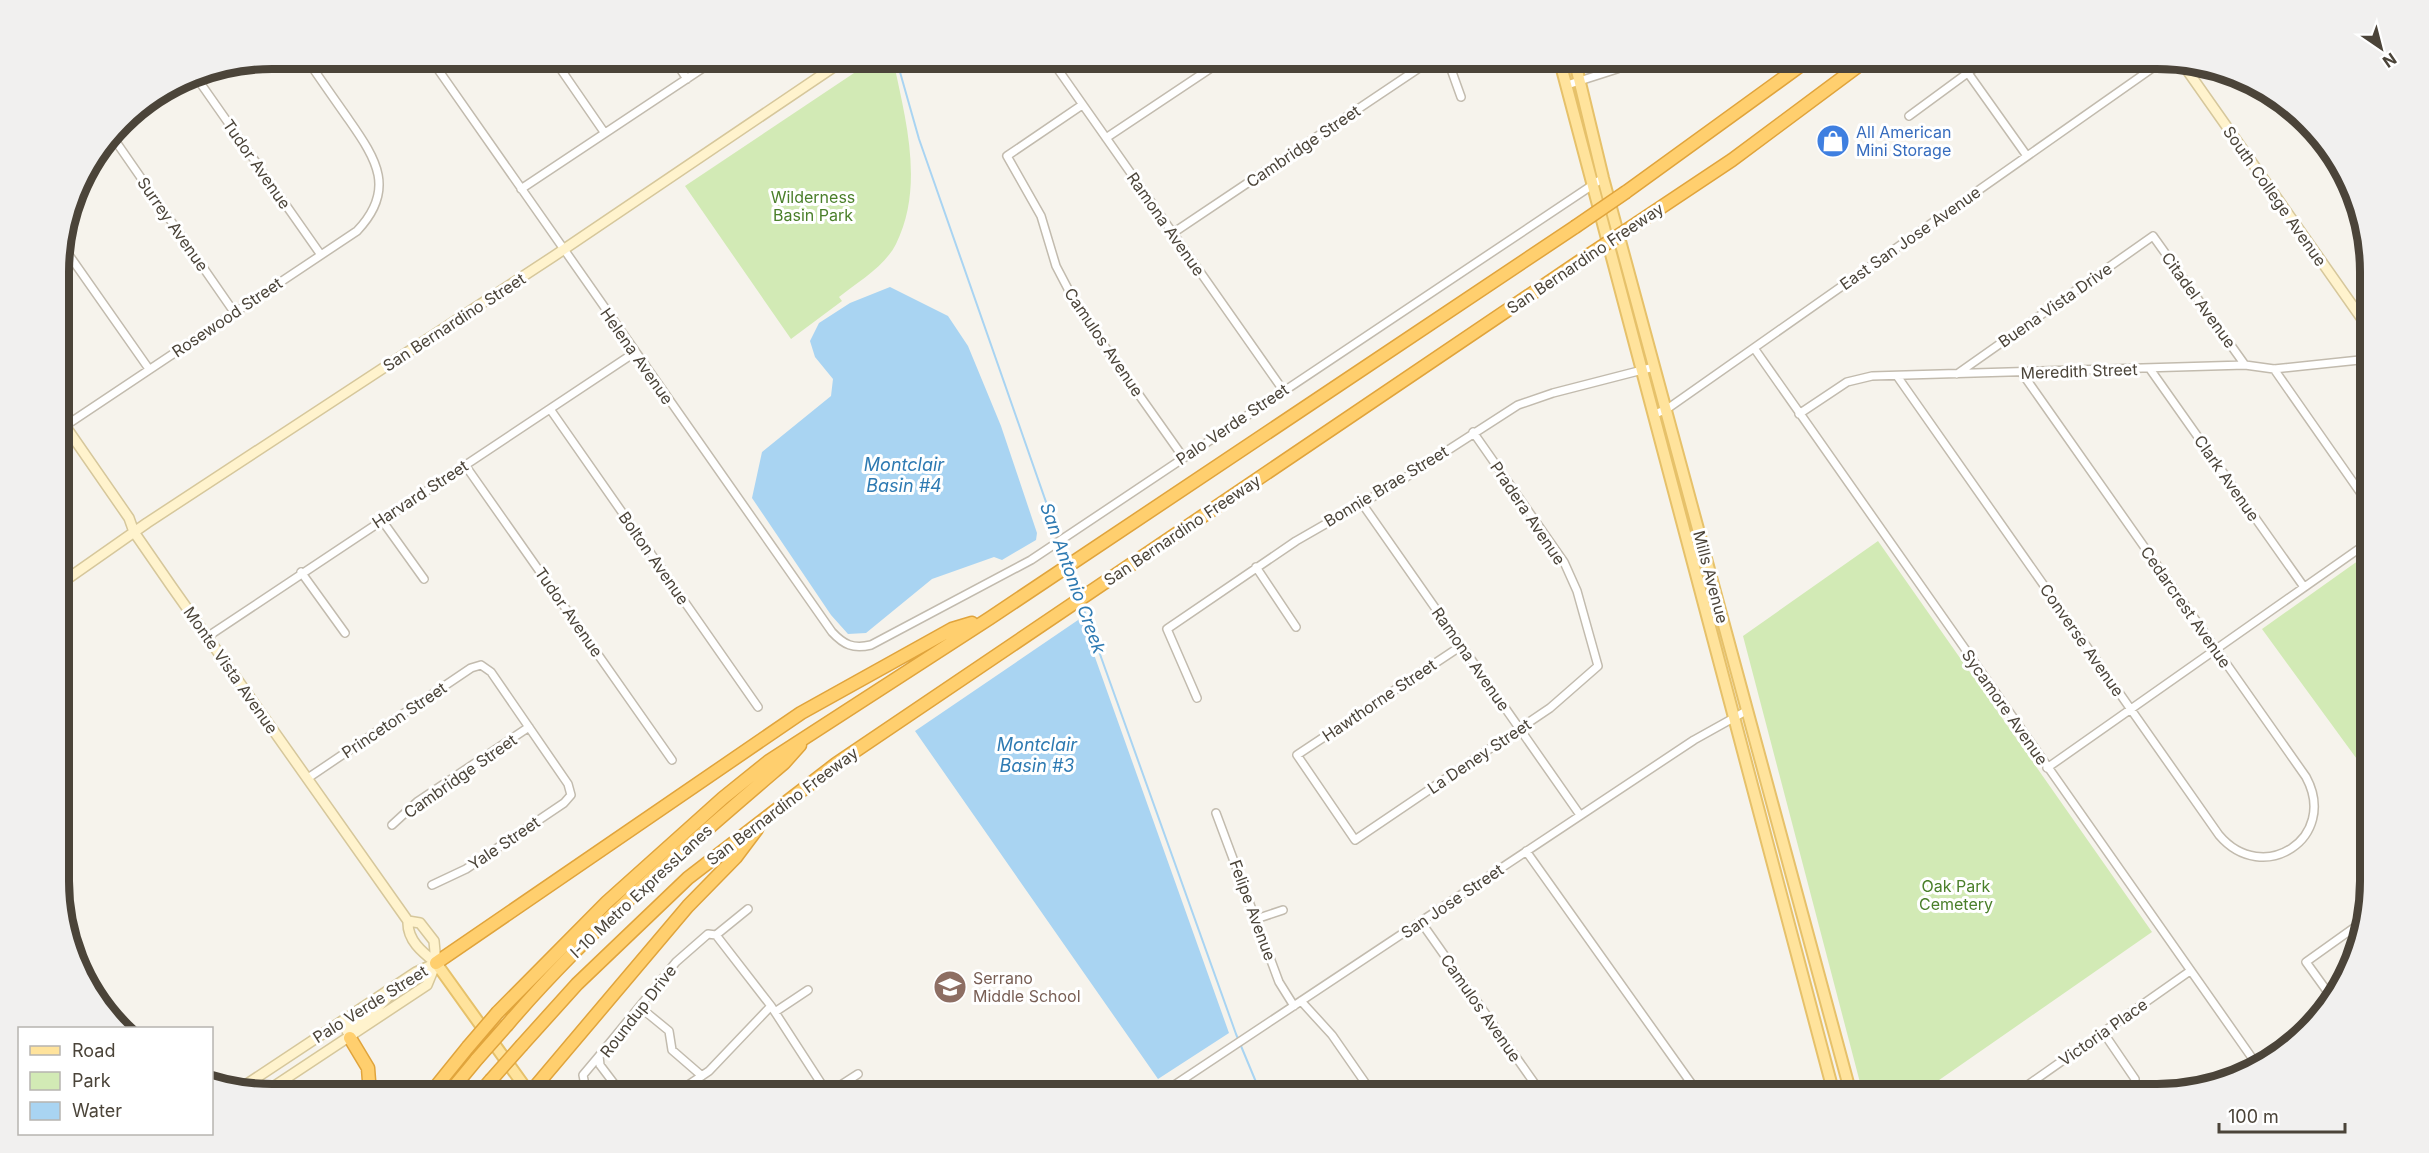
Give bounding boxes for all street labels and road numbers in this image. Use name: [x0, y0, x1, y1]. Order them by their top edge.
street label: Cambridge Street: [1242, 100, 1364, 192]
street label: Tudor Avenue: [219, 115, 295, 213]
street label: South College Avenue: [2219, 122, 2331, 270]
street label: Ramona Avenue: [1123, 168, 1209, 280]
street label: Surrey Avenue: [133, 173, 213, 275]
street label: East San Jose Avenue: [1836, 182, 1984, 294]
street label: San Bernardino Freeway: [1503, 198, 1667, 318]
street label: Citadel Avenue: [2158, 248, 2240, 352]
street label: Buena Vista Drive: [1994, 258, 2116, 352]
street label: San Bernardino Street: [379, 268, 529, 376]
street label: Rosewood Street: [168, 273, 286, 361]
street label: Camulos Avenue: [1060, 284, 1148, 400]
street label: Helena Avenue: [596, 304, 678, 408]
street label: Meredith Street: [2020, 359, 2138, 383]
street label: Palo Verde Street: [1172, 379, 1292, 469]
street label: Clark Avenue: [2190, 431, 2264, 525]
street label: Bonnie Brae Street: [1320, 441, 1452, 531]
street label: Harvard Street: [368, 456, 472, 532]
street label: Pradera Avenue: [1486, 458, 1570, 568]
street label: San Bernardino Freeway: [1100, 470, 1264, 590]
street label: Bolton Avenue: [615, 508, 693, 608]
street label: Mills Avenue: [1689, 528, 1733, 626]
street label: Cedarcrest Avenue: [2136, 542, 2236, 672]
street label: Tudor Avenue: [531, 563, 607, 661]
street label: Converse Avenue: [2036, 580, 2128, 700]
street label: Monte Vista Avenue: [180, 603, 282, 737]
street label: Ramona Avenue: [1428, 603, 1514, 715]
street label: Sycamore Avenue: [1958, 645, 2052, 769]
street label: Hawthorne Street: [1318, 655, 1440, 745]
street label: Princeton Street: [338, 678, 450, 762]
street label: La Deney Street: [1423, 714, 1535, 798]
street label: Cambridge Street: [400, 730, 520, 822]
street label: San Bernardino Freeway: [702, 742, 862, 870]
street label: Yale Street: [465, 812, 543, 874]
street label: I-10 Metro ExpressLanes: [566, 820, 716, 962]
street label: Felipe Avenue: [1226, 857, 1280, 963]
street label: San Jose Street: [1397, 859, 1507, 943]
street label: Camulos Avenue: [1436, 950, 1526, 1066]
street label: Palo Verde Street: [309, 961, 431, 1047]
street label: Roundup Drive: [596, 961, 680, 1061]
street label: Victoria Place: [2055, 994, 2151, 1070]

